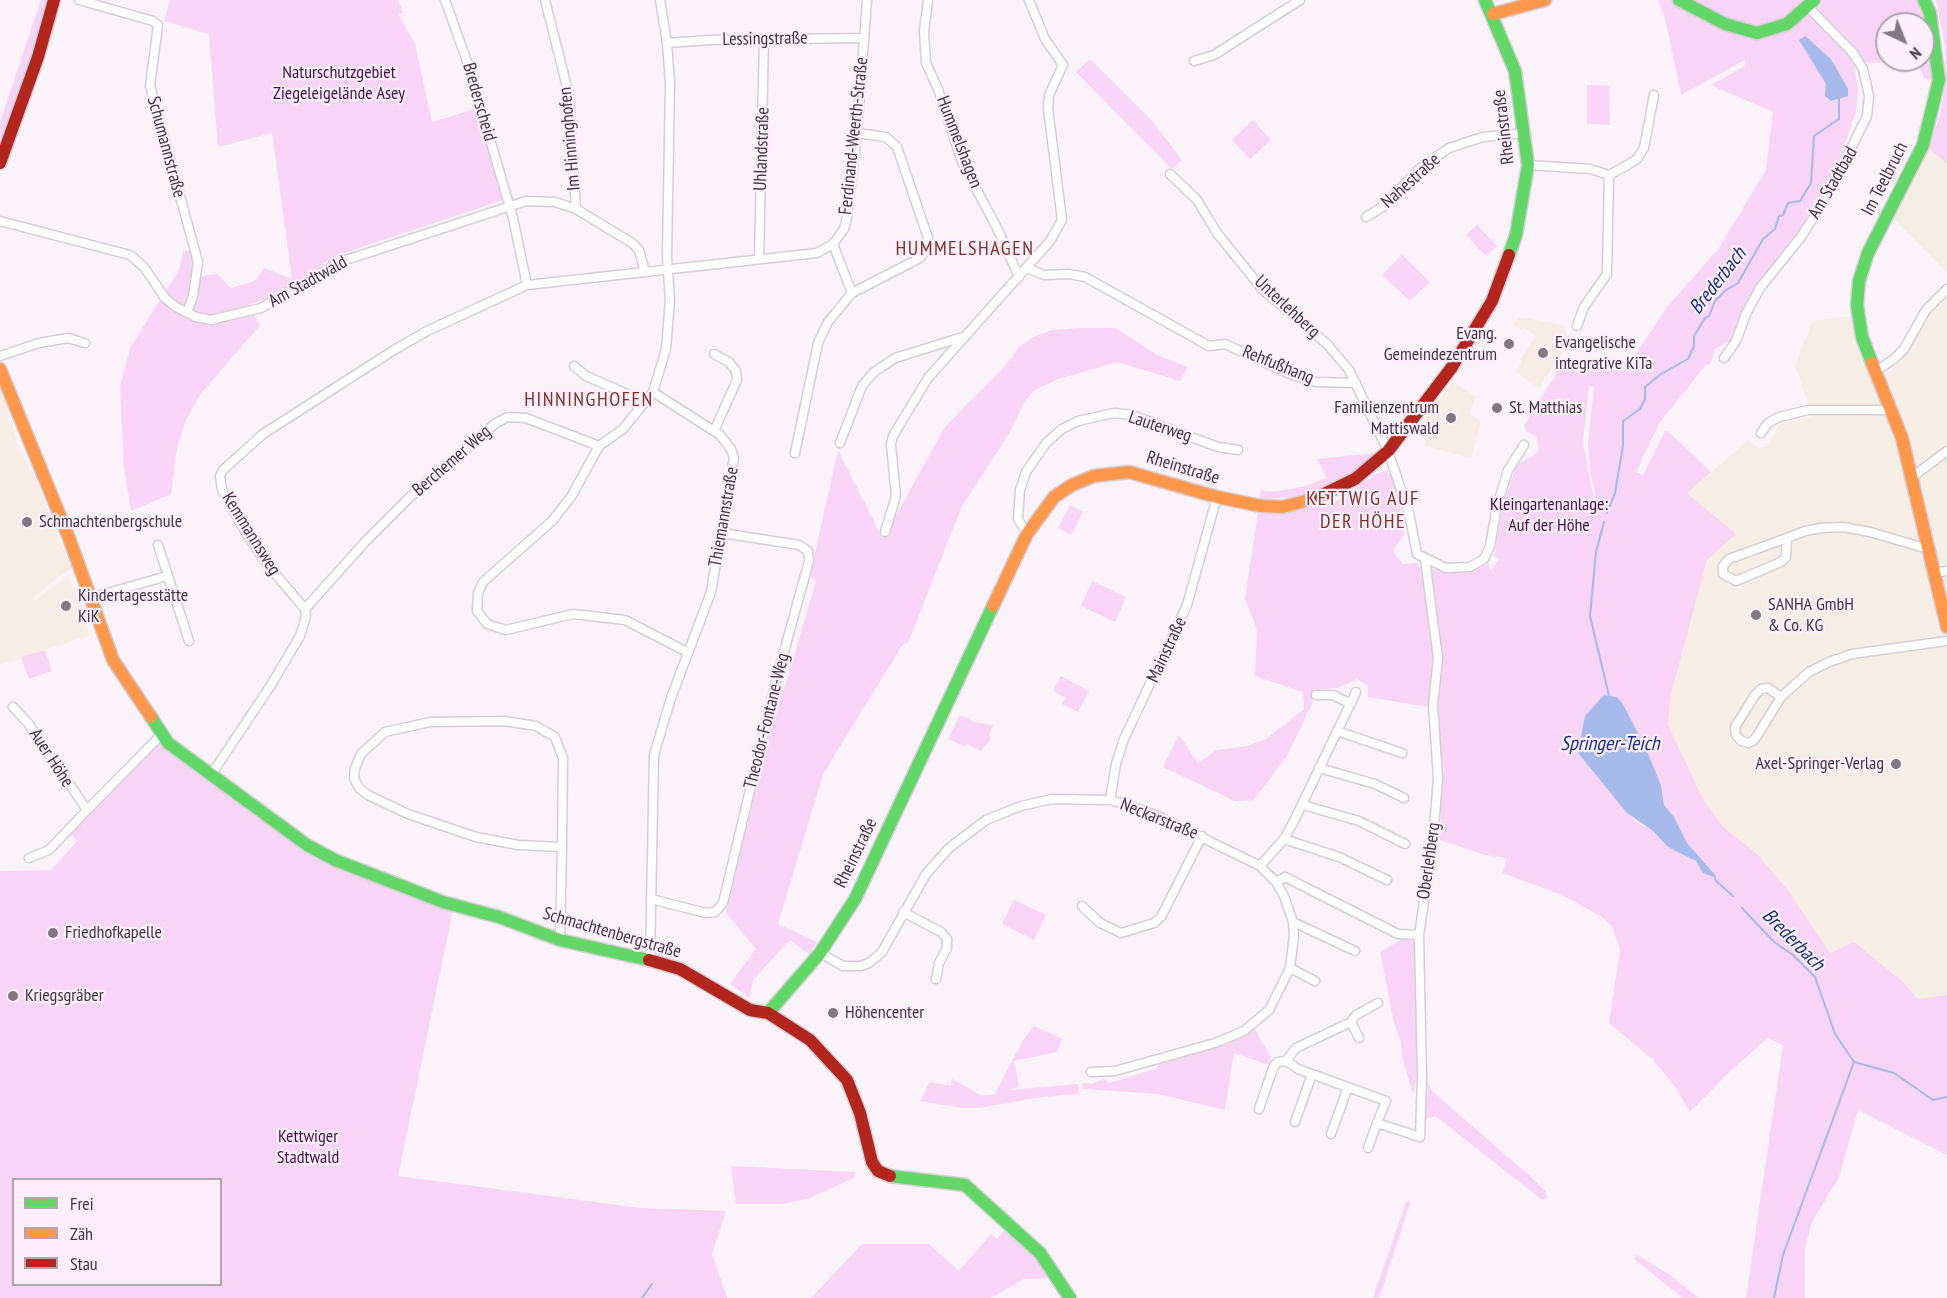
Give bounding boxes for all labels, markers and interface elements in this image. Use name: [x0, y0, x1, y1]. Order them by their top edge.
north arrow: [1875, 12, 1935, 72]
street label: Lessingstraße: [722, 27, 808, 51]
text: N: [1906, 43, 1926, 64]
street label: Ferdinand-Weerth-Straße: [835, 56, 873, 216]
street label: Brederscheid: [458, 60, 500, 144]
park label: Naturschutzgebiet Ziegeleigelände Asey: [273, 62, 405, 104]
street label: Im Hinninghofen: [555, 86, 585, 192]
street label: Rheinstraße: [1489, 88, 1519, 166]
street label: Hummelshagen: [932, 93, 986, 191]
street label: Schumannstraße: [142, 94, 190, 200]
street label: Uhlandstraße: [750, 107, 774, 191]
street label: Im Teelbruch: [1857, 139, 1913, 219]
street label: Am Stadtbad: [1804, 143, 1862, 223]
street label: Nahestraße: [1377, 149, 1445, 213]
district label: HUMMELSHAGEN: [896, 237, 1034, 261]
water label: Brederbach: [1684, 243, 1752, 319]
street label: Am Stadtwald: [265, 252, 351, 312]
street label: Unterlehberg: [1250, 271, 1324, 343]
place label: Evang. Gemeindezentrum: [1384, 323, 1497, 366]
place label: Evangelische integrative KiTa: [1555, 332, 1652, 374]
marker: Evang. Gemeindezentrum: [1502, 337, 1516, 351]
street label: Rehfußhang: [1239, 341, 1317, 389]
marker: Evangelische integrative KiTa: [1536, 346, 1550, 360]
district label: HINNINGHOFEN: [524, 388, 654, 412]
place label: Familienzentrum Mattiswald: [1334, 397, 1439, 440]
place label: St. Matthias: [1509, 397, 1582, 419]
marker: St. Matthias: [1490, 401, 1504, 415]
street label: Lauterweg: [1126, 407, 1194, 447]
marker: Familienzentrum Mattiswald: [1444, 411, 1458, 425]
street label: Berchemer Weg: [408, 421, 496, 501]
street label: Rheinstraße: [1144, 447, 1222, 489]
street label: Thiemannstraße: [705, 465, 743, 569]
district label: KETTWIG AUF DER HÖHE: [1306, 487, 1420, 534]
street label: Kemmannsweg: [217, 489, 285, 579]
park label: Kleingartenanlage: Auf der Höhe: [1490, 494, 1608, 536]
place label: Schmachtenbergschule: [39, 511, 182, 533]
marker: Schmachtenbergschule: [20, 515, 34, 529]
place label: Kindertagesstätte KiK: [78, 585, 188, 628]
place label: SANHA GmbH & Co. KG: [1768, 594, 1854, 636]
marker: Kindertagesstätte KiK: [59, 599, 73, 613]
marker: SANHA GmbH & Co. KG: [1749, 608, 1763, 622]
street label: Mainstraße: [1142, 614, 1192, 686]
street label: Theodor-Fontane-Weg: [740, 651, 794, 791]
street label: Auer Höhe: [24, 725, 78, 791]
water label: Springer-Teich: [1560, 732, 1660, 756]
place label: Axel-Springer-Verlag: [1756, 753, 1884, 775]
marker: Axel-Springer-Verlag: [1889, 757, 1903, 771]
street label: Neckarstraße: [1117, 794, 1201, 844]
street label: Rheinstraße: [830, 814, 882, 892]
street label: Oberlehberg: [1413, 821, 1445, 901]
street label: Schmachtenbergstraße: [540, 903, 684, 963]
water label: Brederbach: [1757, 904, 1829, 976]
place label: Friedhofkapelle: [65, 922, 162, 944]
marker: Friedhofkapelle: [46, 926, 60, 940]
place label: Kriegsgräber: [25, 985, 104, 1007]
marker: Kriegsgräber: [6, 989, 20, 1003]
place label: Höhencenter: [845, 1002, 924, 1024]
marker: Höhencenter: [826, 1006, 840, 1020]
park label: Kettwiger Stadtwald: [277, 1126, 339, 1168]
legend: [12, 1178, 222, 1286]
text: Frei: [70, 1192, 94, 1215]
text: Zäh: [70, 1222, 93, 1245]
text: Stau: [70, 1252, 98, 1275]

